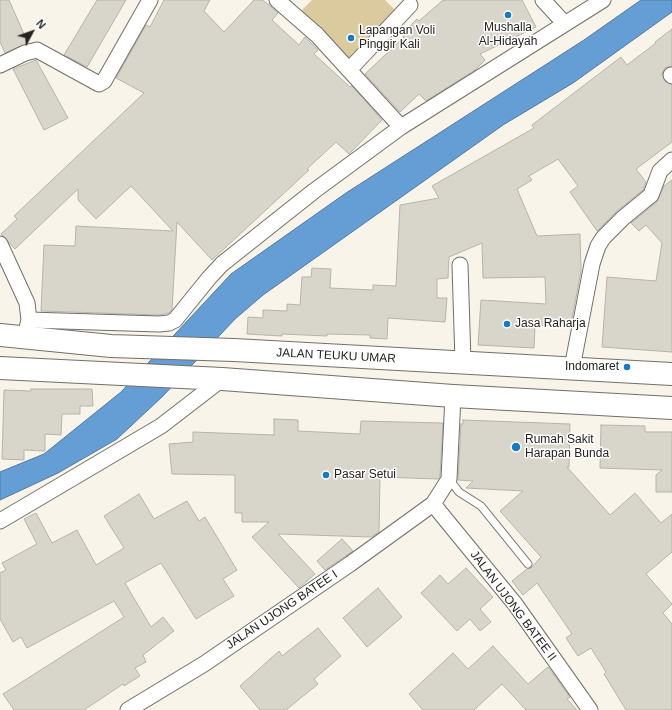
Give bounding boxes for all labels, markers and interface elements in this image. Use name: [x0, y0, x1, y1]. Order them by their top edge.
marker: Mushalla Al-Hidayah: [503, 10, 513, 20]
north arrow: [12, 12, 52, 52]
text: N: [34, 17, 48, 31]
place label: Mushalla Al-Hidayah: [479, 21, 537, 49]
place label: Lapangan Voli Pinggir Kali: [359, 24, 435, 52]
marker: Lapangan Voli Pinggir Kali: [346, 33, 356, 43]
place label: Jasa Raharja: [515, 317, 586, 331]
marker: Jasa Raharja: [502, 319, 512, 329]
street label: JALAN TEUKU UMAR: [276, 346, 396, 366]
place label: Indomaret: [565, 360, 619, 374]
marker: Indomaret: [622, 362, 632, 372]
place label: Rumah Sakit Harapan Bunda: [525, 433, 609, 461]
marker: Rumah Sakit Harapan Bunda: [510, 441, 522, 453]
place label: Pasar Setui: [334, 468, 396, 482]
marker: Pasar Setui: [321, 470, 331, 480]
street label: JALAN UJONG BATEE II: [467, 548, 559, 664]
street label: JALAN UJONG BATEE I: [224, 567, 340, 653]

